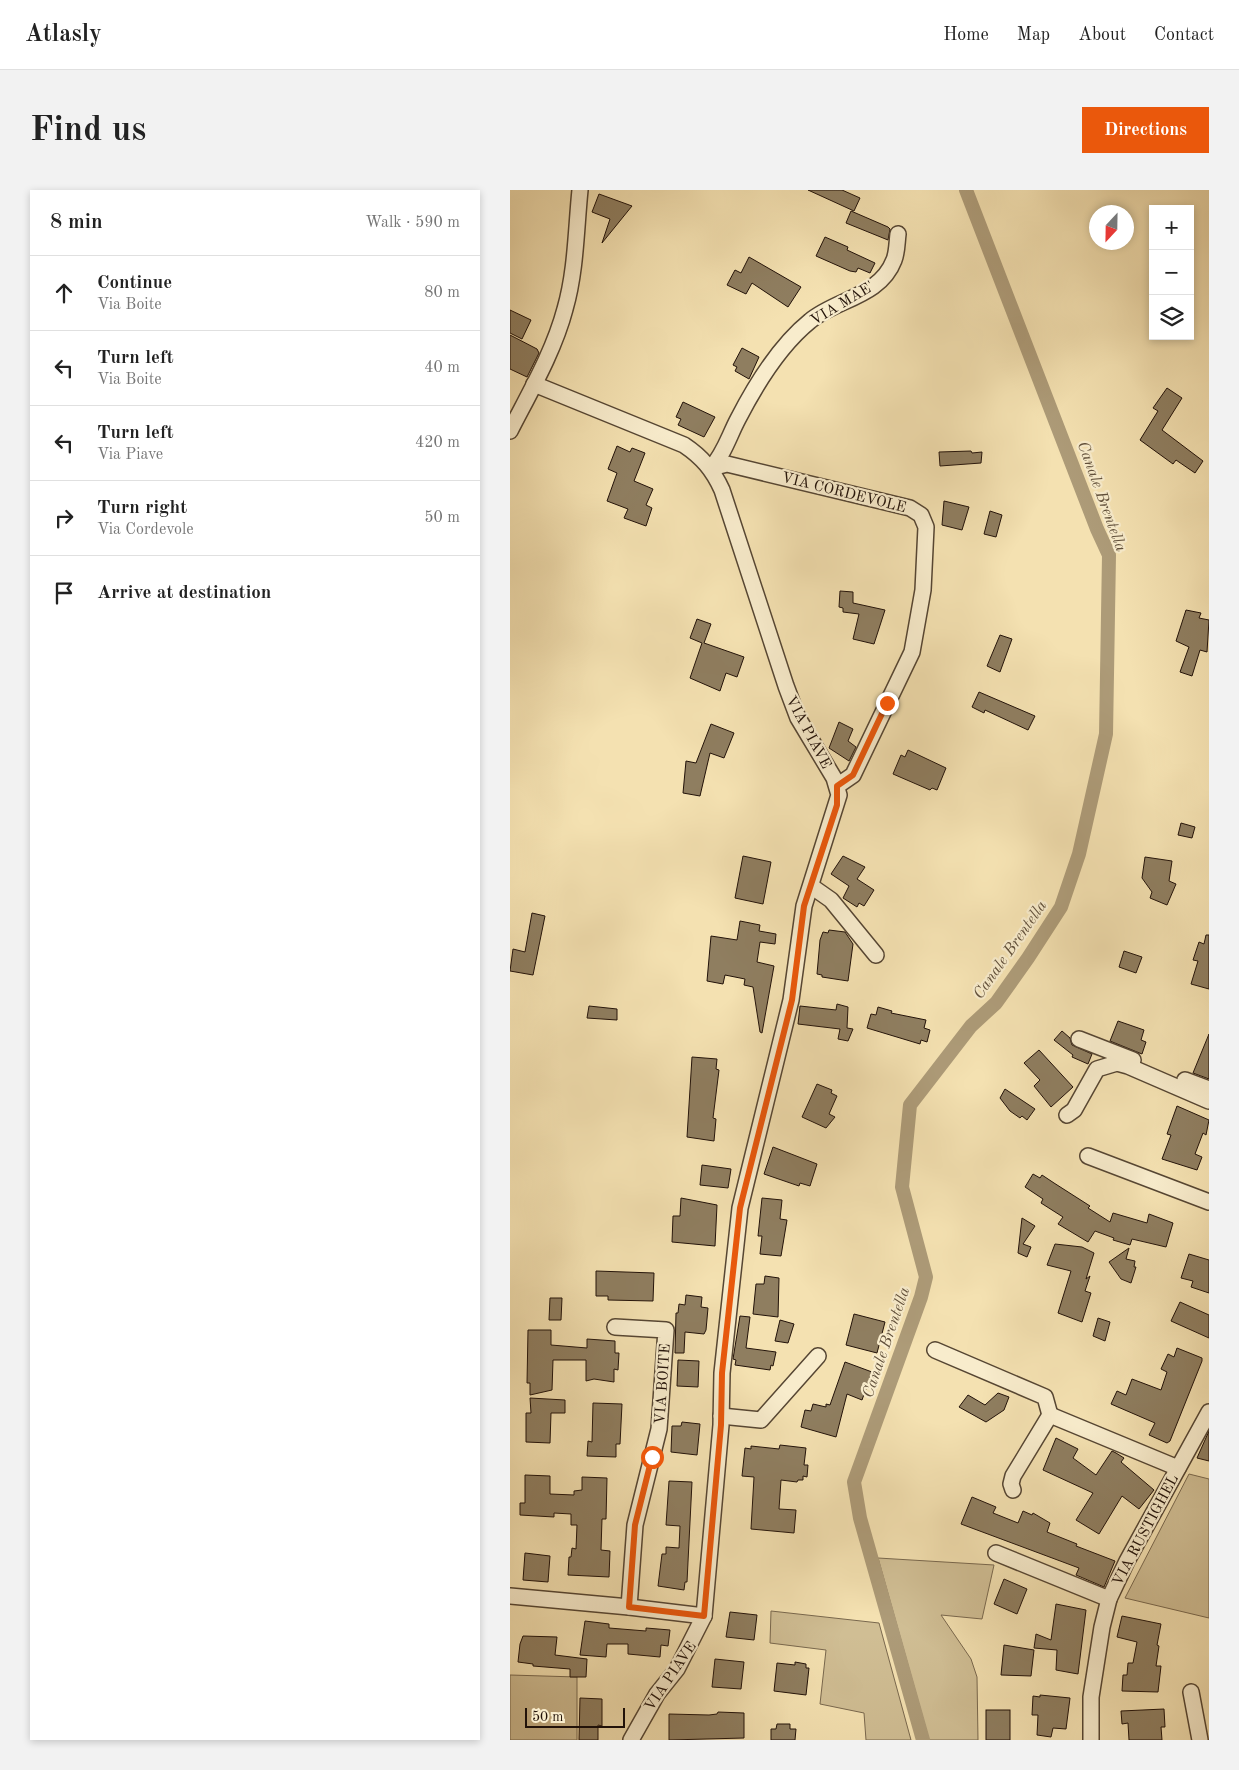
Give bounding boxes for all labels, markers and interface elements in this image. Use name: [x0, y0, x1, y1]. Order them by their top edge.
text: Atlasly: [25, 23, 102, 47]
text: Home: [943, 26, 989, 44]
text: Map: [1017, 26, 1050, 44]
text: About: [1078, 26, 1126, 44]
text: Contact: [1154, 26, 1214, 44]
button: Directions: [1082, 107, 1209, 153]
text: Find us: [30, 113, 146, 148]
north arrow: [1089, 205, 1134, 250]
map controls: [1149, 205, 1194, 340]
button: +: [1149, 205, 1194, 250]
text: 8 min: [50, 212, 103, 233]
text: Walk · 590 m: [365, 215, 460, 231]
button: −: [1149, 250, 1194, 295]
text: Continue: [97, 274, 172, 293]
icon: ahead: [50, 279, 78, 307]
street label: VIA MAE': [808, 280, 877, 329]
text: 80 m: [424, 285, 460, 301]
button: layers: [1149, 295, 1194, 340]
text: Via Boite: [97, 297, 162, 313]
text: Turn left: [97, 349, 174, 368]
icon: left: [50, 354, 78, 382]
text: 40 m: [424, 360, 460, 376]
text: Via Boite: [97, 372, 162, 388]
text: Turn left: [97, 424, 174, 443]
icon: left: [50, 429, 78, 457]
text: 420 m: [415, 435, 460, 451]
water label: Canale Brentella: [1074, 440, 1129, 554]
text: Via Piave: [97, 447, 163, 463]
street label: VIA CORDEVOLE: [780, 471, 908, 516]
text: Turn right: [97, 499, 187, 518]
icon: right: [50, 504, 78, 532]
text: 50 m: [424, 510, 460, 526]
text: Via Cordevole: [97, 522, 194, 538]
icon: arrive: [50, 579, 78, 607]
text: Arrive at destination: [97, 584, 271, 603]
route end: [876, 692, 899, 715]
street label: VIA PIAVE: [782, 694, 833, 772]
water label: Canale Brentella: [971, 898, 1051, 1002]
water label: Canale Brentella: [860, 1285, 913, 1400]
street label: VIA BOITE: [653, 1343, 674, 1425]
route start: [641, 1446, 664, 1469]
street label: VIA RUSTIGHEL: [1111, 1472, 1182, 1589]
street label: VIA PIAVE: [643, 1639, 700, 1714]
scale bar: [525, 1705, 625, 1728]
text: 50 m: [532, 1710, 563, 1724]

